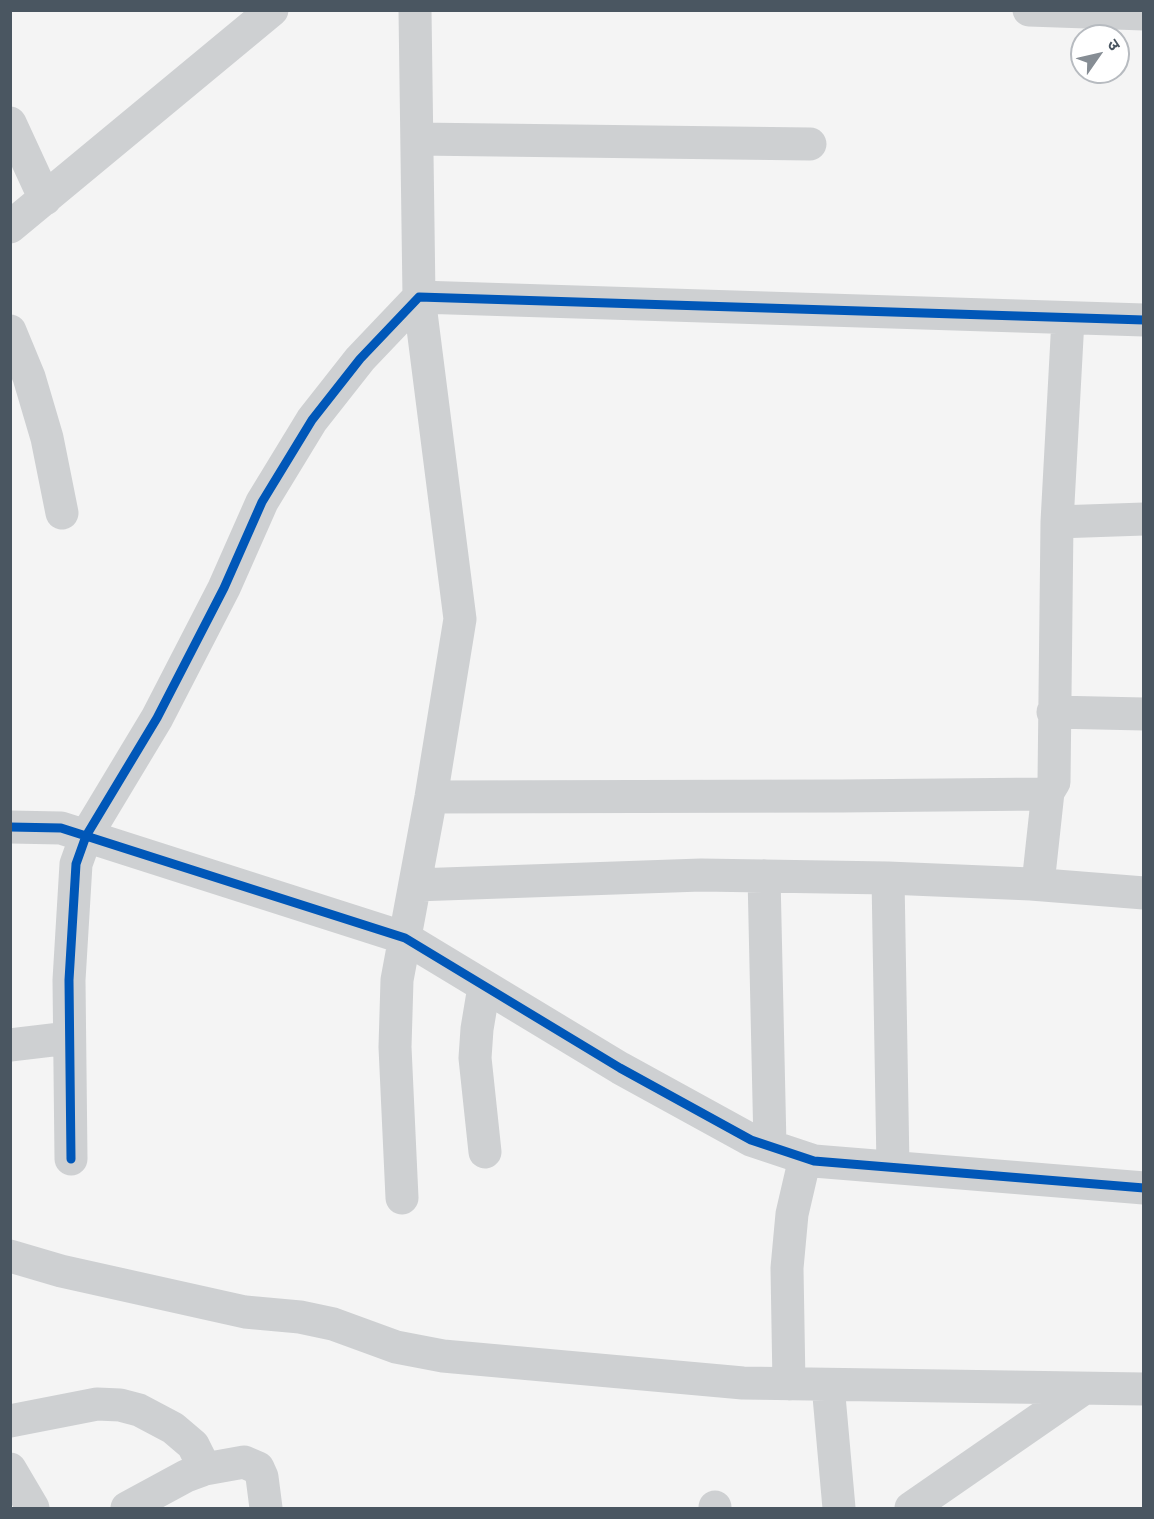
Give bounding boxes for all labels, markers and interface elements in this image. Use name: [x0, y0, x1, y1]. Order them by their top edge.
north arrow: [1070, 24, 1130, 84]
text: उ: [1103, 36, 1124, 54]

